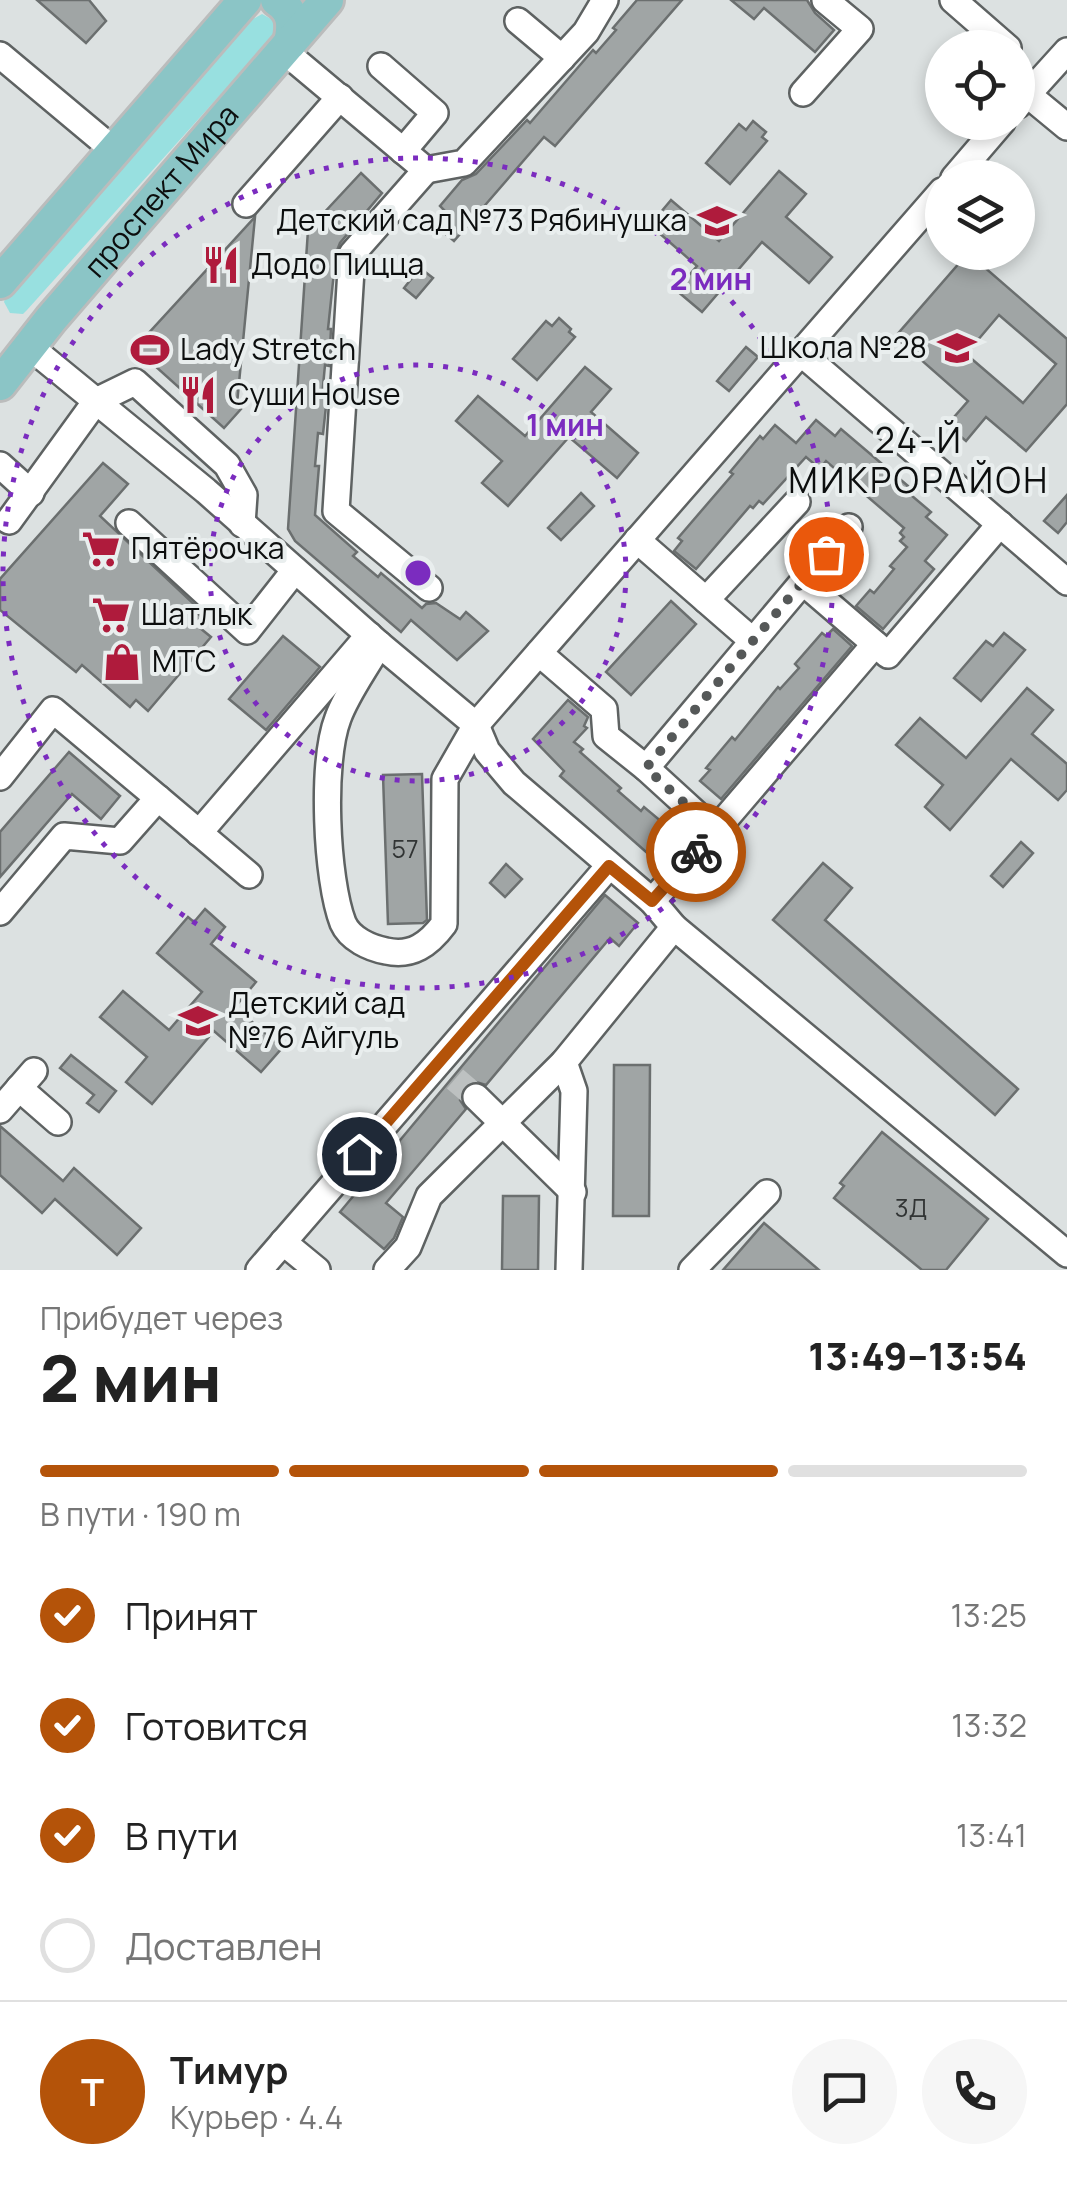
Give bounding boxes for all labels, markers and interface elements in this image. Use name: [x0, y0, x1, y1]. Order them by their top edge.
map controls: [925, 30, 1035, 270]
button: locate: [925, 30, 1035, 140]
street label: проспект Мира: [74, 95, 247, 285]
button: layers: [925, 160, 1035, 270]
place label: Детский сад №73 Рябинушка: [276, 199, 687, 240]
school or university icon: Детский сад №73 Рябинушка: [696, 200, 738, 242]
place label: Додо Пицца: [251, 243, 424, 284]
restaurant icon: Додо Пицца: [200, 244, 242, 286]
text: 2 мин: [670, 258, 752, 299]
place label: Школа №28: [760, 326, 927, 367]
school or university icon: Школа №28: [936, 327, 978, 369]
place label: Lady Stretch: [180, 328, 356, 369]
sports icon: Lady Stretch: [129, 329, 171, 371]
place label: Суши House: [228, 373, 401, 414]
restaurant icon: Суши House: [177, 374, 219, 416]
text: 1 мин: [526, 404, 604, 445]
district label: 24-Й МИКРОРАЙОН: [788, 416, 1050, 504]
pin: [784, 512, 869, 597]
place label: Пятёрочка: [131, 527, 284, 568]
icon: bag: [799, 527, 854, 582]
supermarket icon: Пятёрочка: [80, 528, 122, 570]
centre of rings: [400, 555, 436, 591]
place label: Шатлык: [141, 593, 253, 634]
supermarket icon: Шатлык: [90, 594, 132, 636]
place label: МТС: [152, 640, 217, 681]
shop icon: МТС: [101, 641, 143, 683]
courier: [646, 802, 746, 902]
icon: bike: [669, 825, 724, 880]
house number: 57: [392, 831, 419, 866]
place label: Детский сад №76 Айгуль: [228, 982, 405, 1057]
school or university icon: Детский сад №76 Айгуль: [177, 1000, 219, 1042]
pin: [317, 1112, 402, 1197]
icon: home: [332, 1127, 387, 1182]
house number: 3Д: [895, 1190, 927, 1225]
text: Прибудет через: [40, 1296, 283, 1340]
text: 13:49–13:54: [808, 1329, 1027, 1381]
text: 2 мин: [40, 1333, 222, 1422]
text: В пути · 190 m: [40, 1492, 241, 1536]
icon: check: [40, 1588, 95, 1643]
text: Принят: [125, 1589, 258, 1641]
text: 13:25: [951, 1593, 1027, 1637]
icon: check: [40, 1698, 95, 1753]
text: Готовится: [125, 1699, 308, 1751]
text: 13:32: [951, 1703, 1027, 1747]
icon: check: [40, 1808, 95, 1863]
text: В пути: [125, 1809, 238, 1861]
text: 13:41: [956, 1813, 1027, 1857]
text: Доставлен: [125, 1919, 323, 1971]
button: chat: [792, 2039, 897, 2144]
button: phone: [922, 2039, 1027, 2144]
text: Тимур: [170, 2043, 288, 2095]
text: Т: [81, 2065, 104, 2117]
text: Курьер · 4.4: [170, 2095, 343, 2139]

